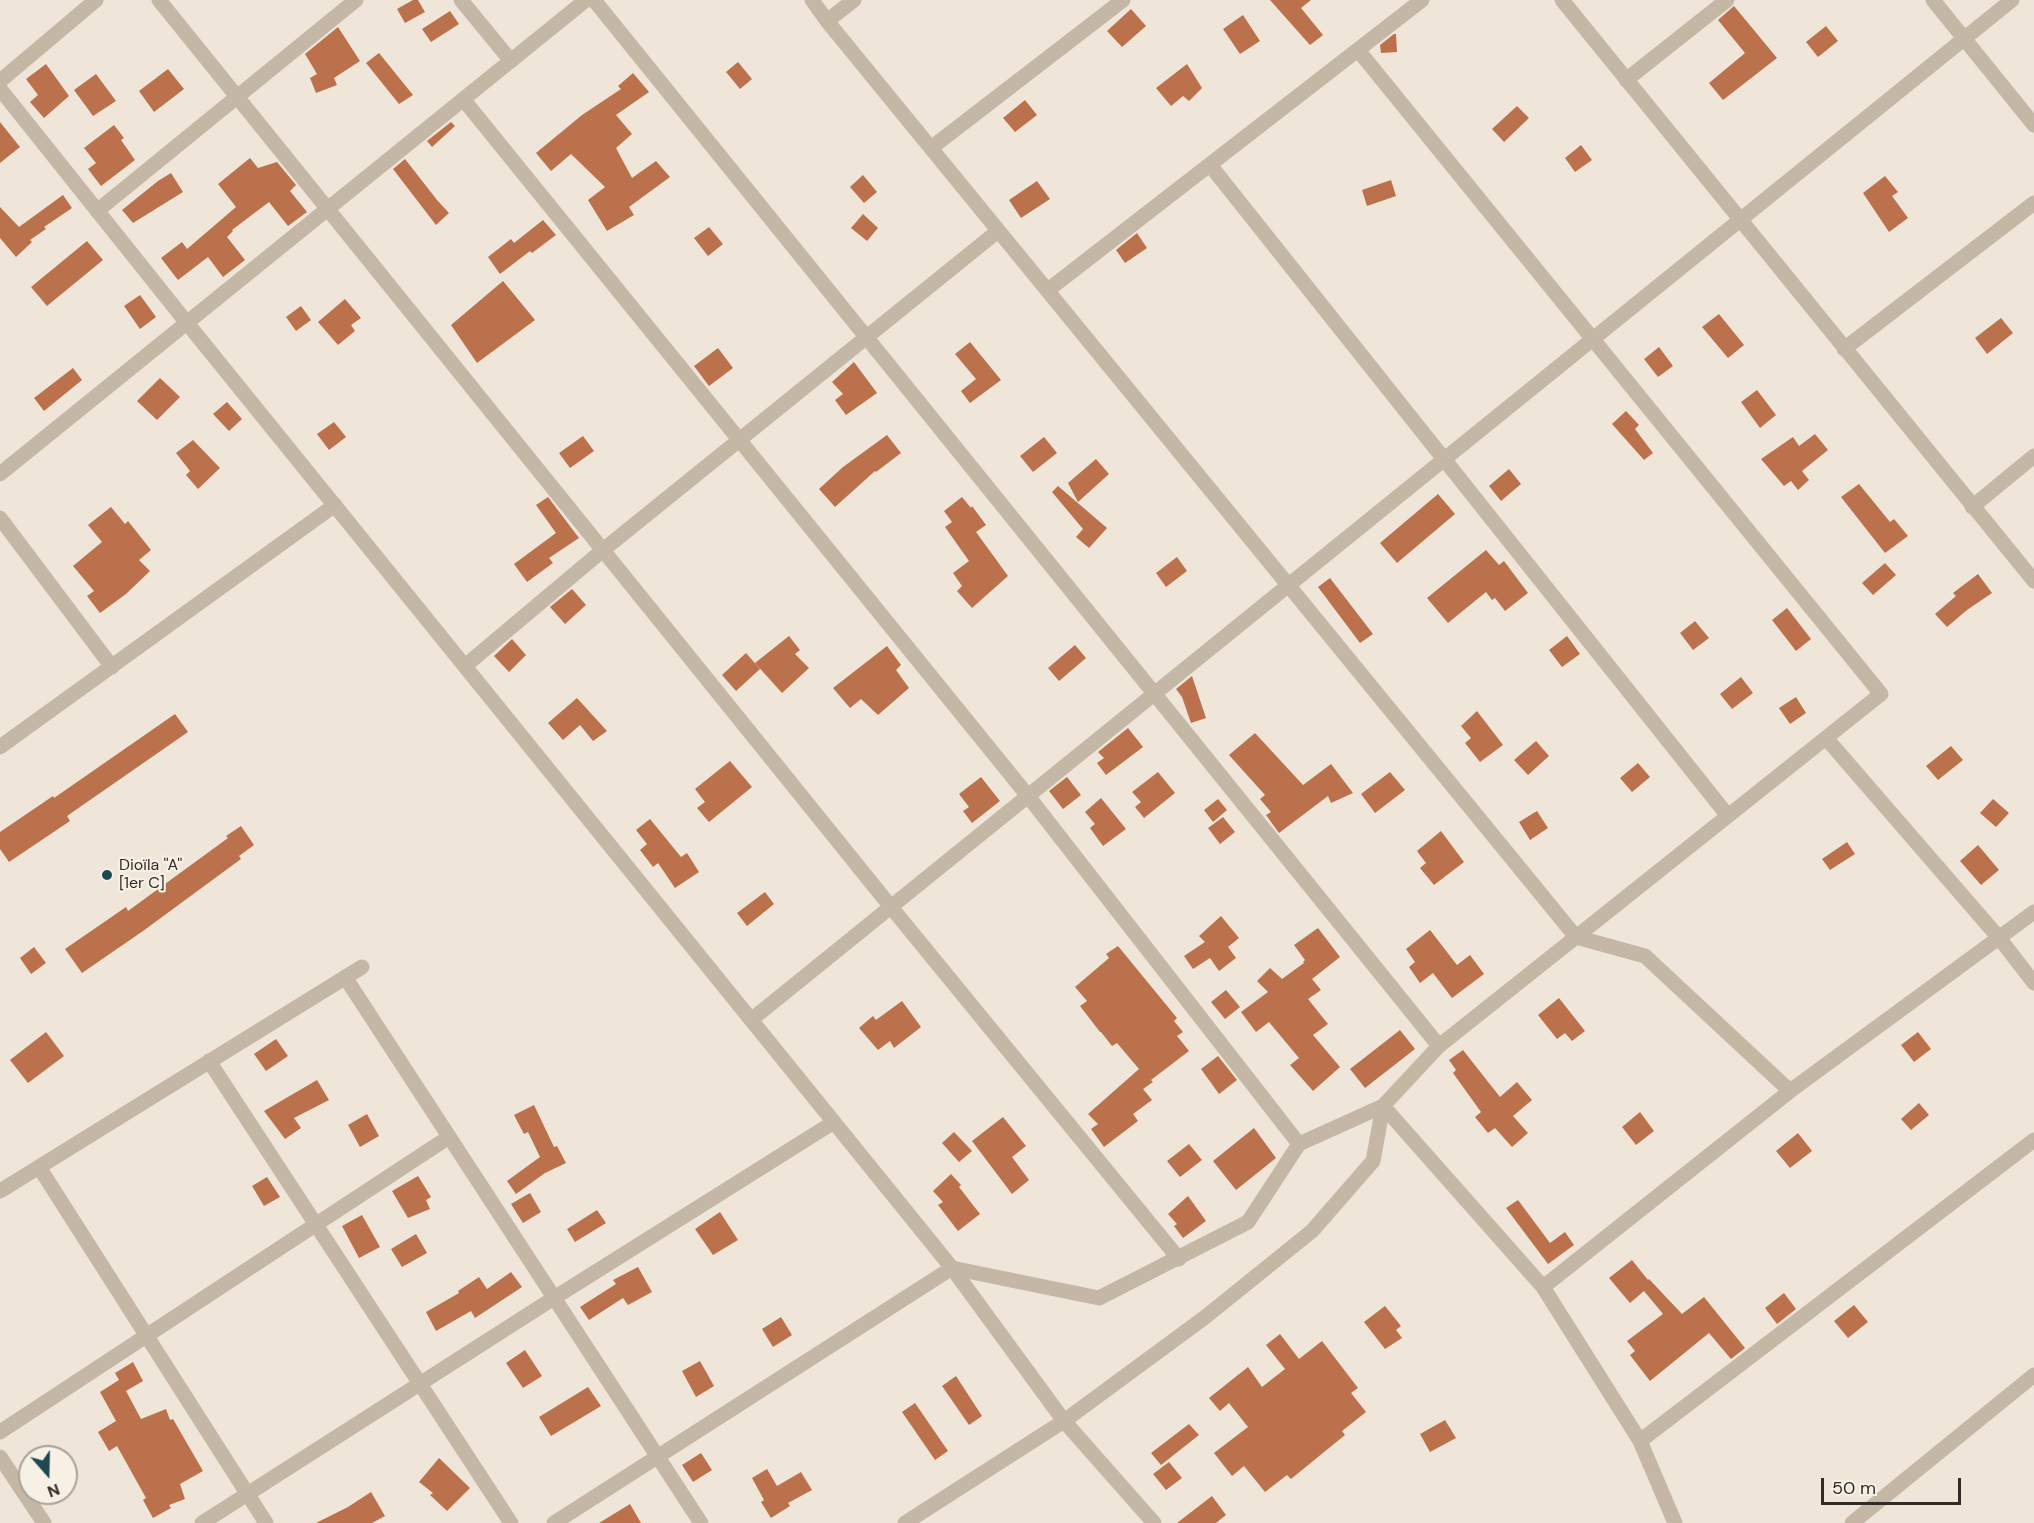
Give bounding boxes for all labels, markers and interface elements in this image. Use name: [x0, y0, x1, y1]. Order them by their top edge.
place label: Dioïla ''A'' [1er C]: [119, 856, 182, 894]
marker: Dioïla ''A'' [1er C]: [100, 868, 114, 882]
north arrow: [18, 1445, 78, 1505]
scale bar: [1824, 1466, 1964, 1504]
text: 50 m: [1832, 1476, 1876, 1500]
text: N: [45, 1479, 63, 1502]

